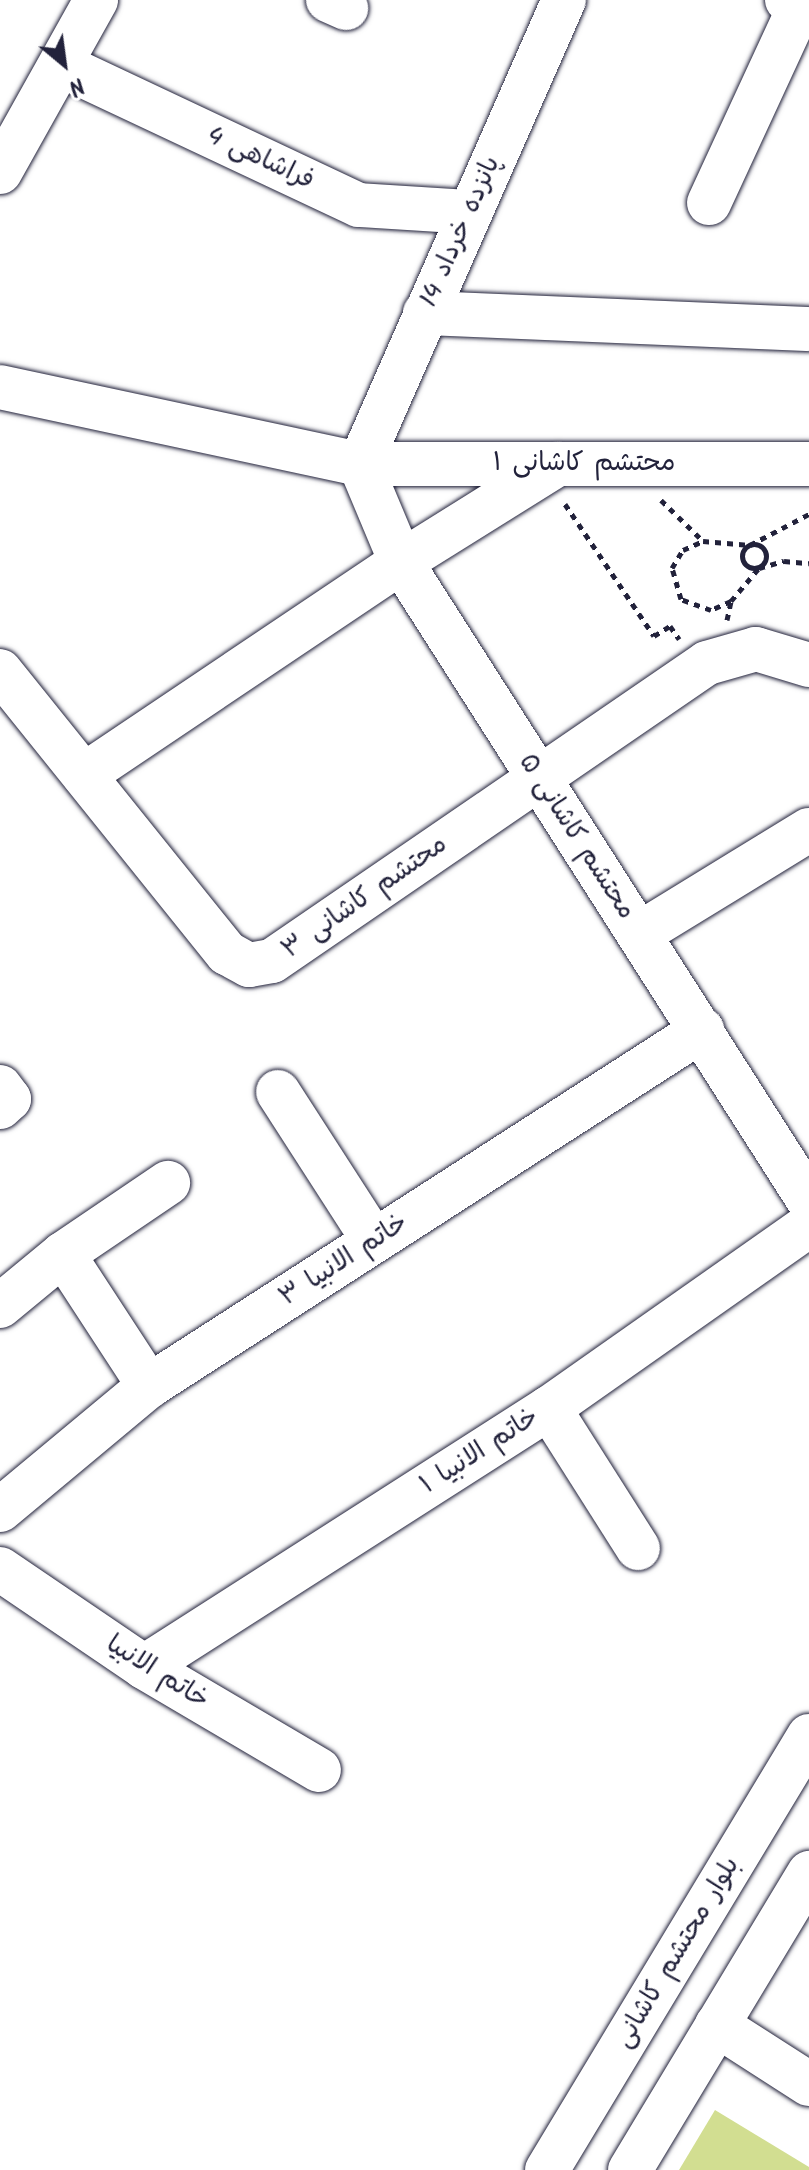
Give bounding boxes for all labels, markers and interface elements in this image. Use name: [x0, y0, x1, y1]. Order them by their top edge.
north arrow: [24, 24, 104, 104]
text: N: [61, 67, 90, 104]
street label: فراشاهی 4: [201, 121, 319, 197]
street label: پانزده خرداد 14: [414, 152, 508, 312]
street label: محتشم کاشانی ۱: [493, 448, 675, 480]
street label: محتشم کاشانی ۵: [511, 748, 641, 926]
street label: محتشم کاشانی ۳: [276, 829, 454, 967]
street label: خاتم الانبیا ۳: [274, 1208, 414, 1314]
street label: خاتم الانبیا ۱: [415, 1402, 545, 1502]
street label: خاتم الانبیا: [100, 1629, 214, 1717]
street label: بلوار محتشم کاشانی: [609, 1852, 747, 2054]

